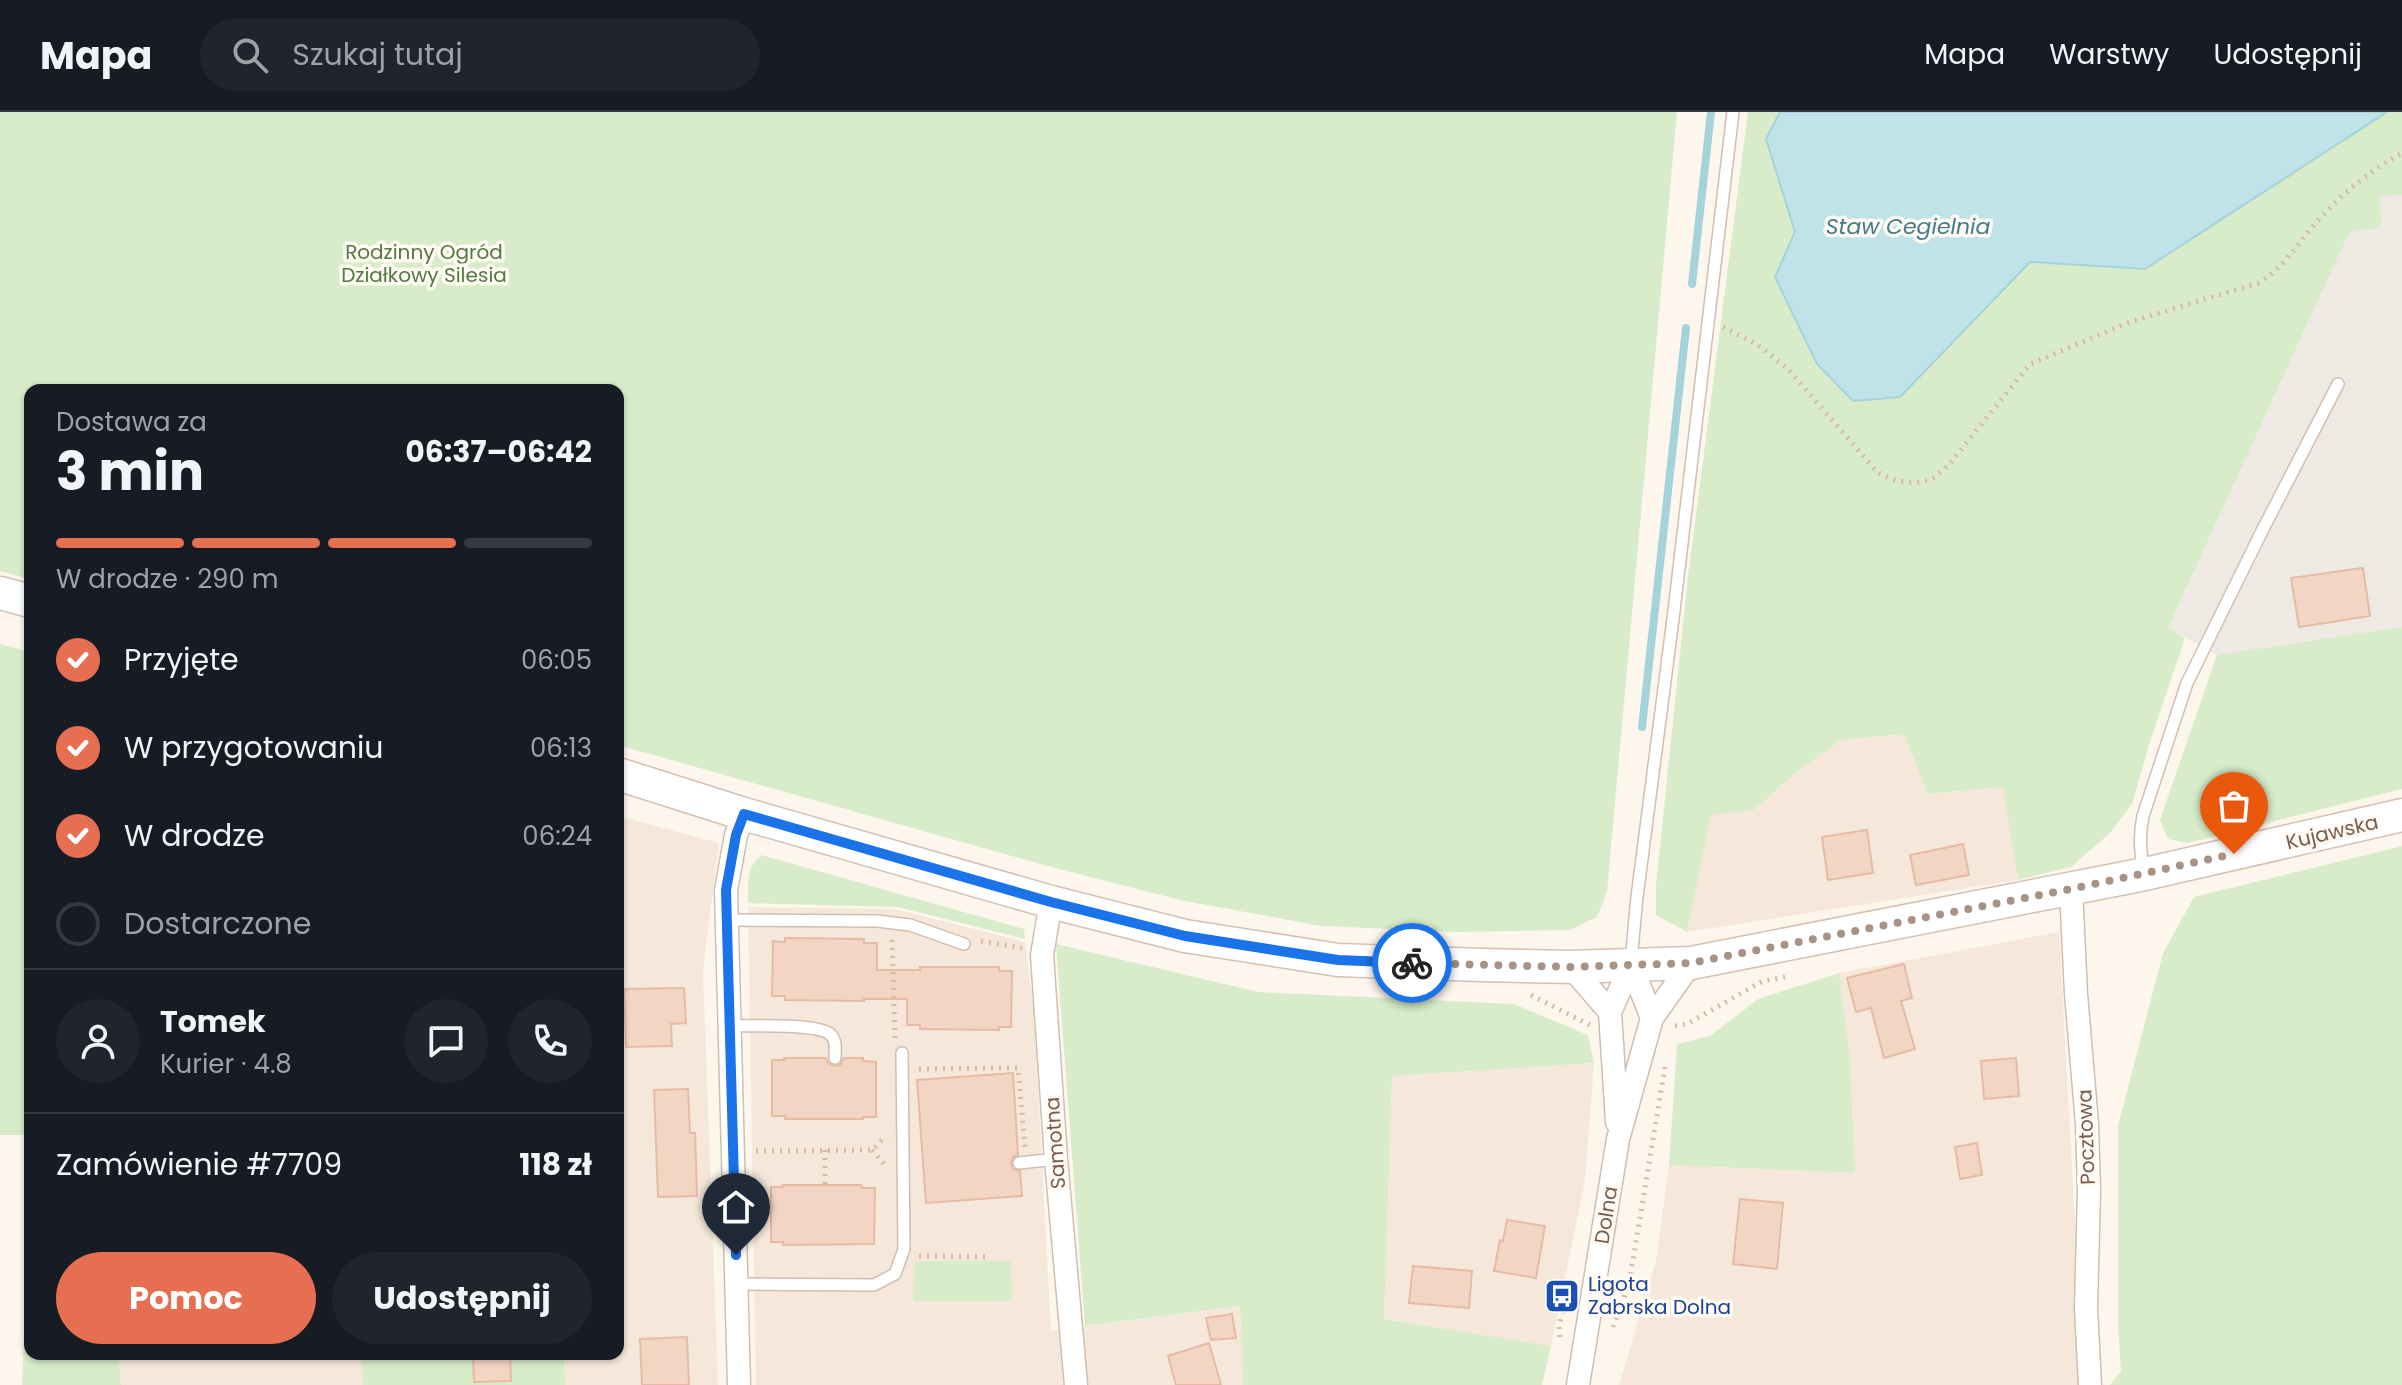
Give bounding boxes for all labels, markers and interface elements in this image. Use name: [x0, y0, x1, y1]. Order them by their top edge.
search box: [200, 19, 760, 91]
text: Mapa: [40, 29, 152, 82]
icon: search: [228, 33, 272, 77]
text: Szukaj tutaj: [292, 33, 463, 76]
text: Mapa: [1924, 35, 2005, 74]
text: Warstwy: [2049, 35, 2169, 74]
text: Udostępnij: [2213, 35, 2362, 74]
water label: Staw Cegielnia: [1826, 211, 1990, 242]
park label: Rodzinny Ogród Działkowy Silesia: [341, 238, 507, 289]
text: Dostawa za: [56, 404, 207, 440]
text: 06:37–06:42: [405, 430, 592, 473]
text: 3 min: [56, 435, 204, 508]
text: W drodze · 290 m: [56, 561, 279, 597]
icon: check: [56, 638, 100, 682]
text: Przyjęte: [124, 638, 239, 681]
text: 06:05: [521, 642, 592, 678]
icon: check: [56, 726, 100, 770]
text: W przygotowaniu: [124, 726, 384, 769]
text: 06:13: [530, 730, 592, 766]
pin: [2200, 772, 2268, 854]
icon: bag: [2212, 784, 2256, 828]
street label: Kujawska: [2283, 808, 2381, 856]
icon: check: [56, 814, 100, 858]
text: W drodze: [124, 814, 265, 857]
text: 06:24: [522, 818, 592, 854]
text: Dostarczone: [124, 902, 311, 945]
courier: [1372, 923, 1452, 1003]
icon: bike: [1390, 941, 1434, 985]
button: person: [56, 999, 140, 1083]
button: chat: [404, 999, 488, 1083]
button: phone: [508, 999, 592, 1083]
text: Tomek: [160, 1000, 266, 1043]
text: Kurier · 4.8: [160, 1046, 292, 1082]
street label: Pocztowa: [2070, 1089, 2102, 1185]
street label: Samotna: [1038, 1096, 1072, 1190]
text: Zamówienie #7709: [56, 1143, 342, 1186]
text: 118 zł: [519, 1143, 592, 1186]
pin: [702, 1173, 770, 1255]
street label: Dolna: [1588, 1184, 1624, 1246]
icon: home: [714, 1185, 758, 1229]
button: Pomoc: [56, 1252, 316, 1344]
button: Udostępnij: [332, 1252, 592, 1344]
place label: Ligota Zabrska Dolna: [1588, 1270, 1731, 1321]
bus stop icon: Ligota Zabrska Dolna: [1543, 1277, 1581, 1315]

